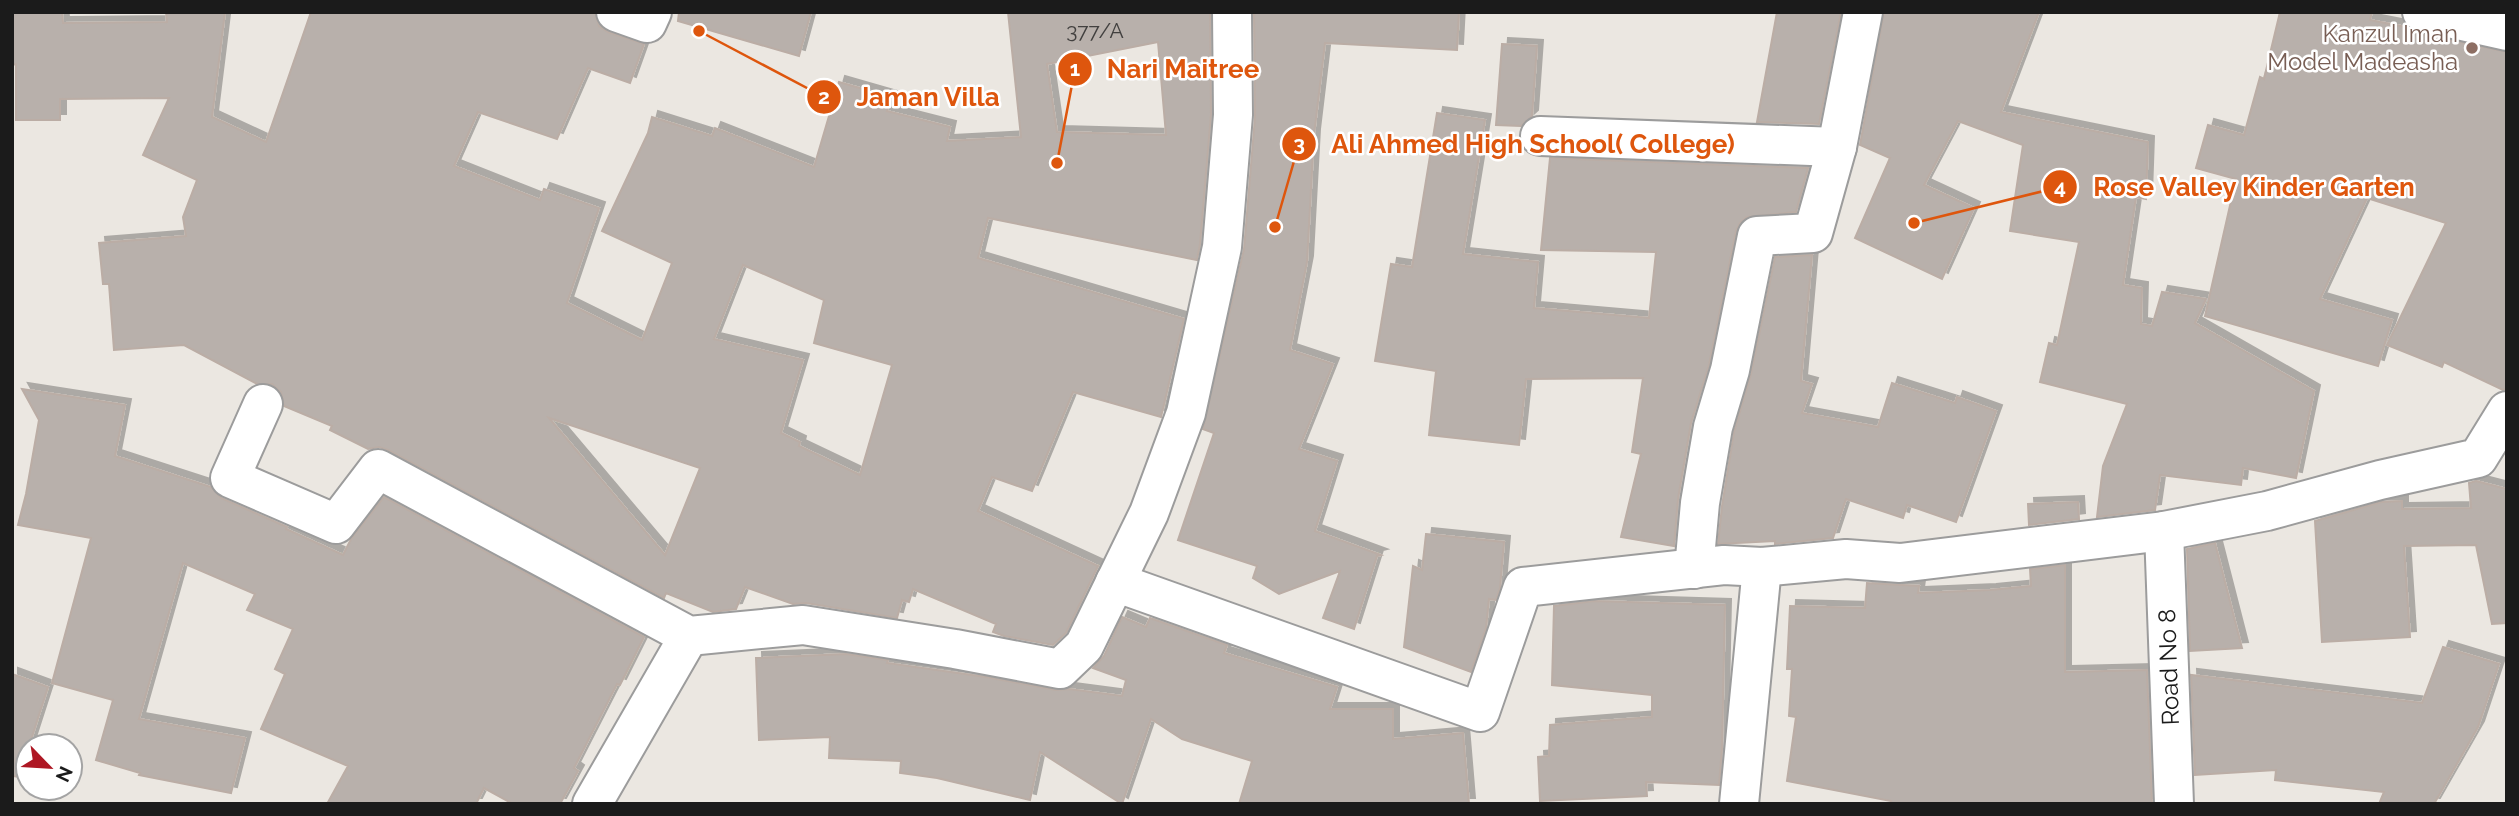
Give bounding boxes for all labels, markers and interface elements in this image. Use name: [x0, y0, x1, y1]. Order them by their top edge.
house number: 377/A: [1066, 18, 1124, 43]
place label: Kanzul Iman Model Madeasha: [2267, 19, 2458, 76]
marker: Kanzul Iman Model Madeasha: [2464, 40, 2480, 56]
callout: Nari Maitree: [1058, 45, 1273, 92]
text: Nari Maitree: [1107, 54, 1260, 84]
text: 1: [1070, 56, 1080, 81]
callout: Jaman Villa: [807, 73, 1014, 120]
text: Jaman Villa: [856, 82, 1000, 112]
text: 2: [818, 84, 830, 109]
callout: Ali Ahmed High School( College): [1282, 120, 1749, 167]
text: Ali Ahmed High School( College): [1331, 129, 1735, 159]
text: 3: [1293, 131, 1305, 156]
callout: Rose Valley Kinder Garten: [2043, 163, 2429, 210]
text: Rose Valley Kinder Garten: [2093, 172, 2415, 202]
text: 4: [2054, 174, 2066, 199]
street label: Road No 8: [2152, 608, 2185, 726]
north arrow: [14, 732, 84, 802]
text: N: [51, 763, 77, 785]

